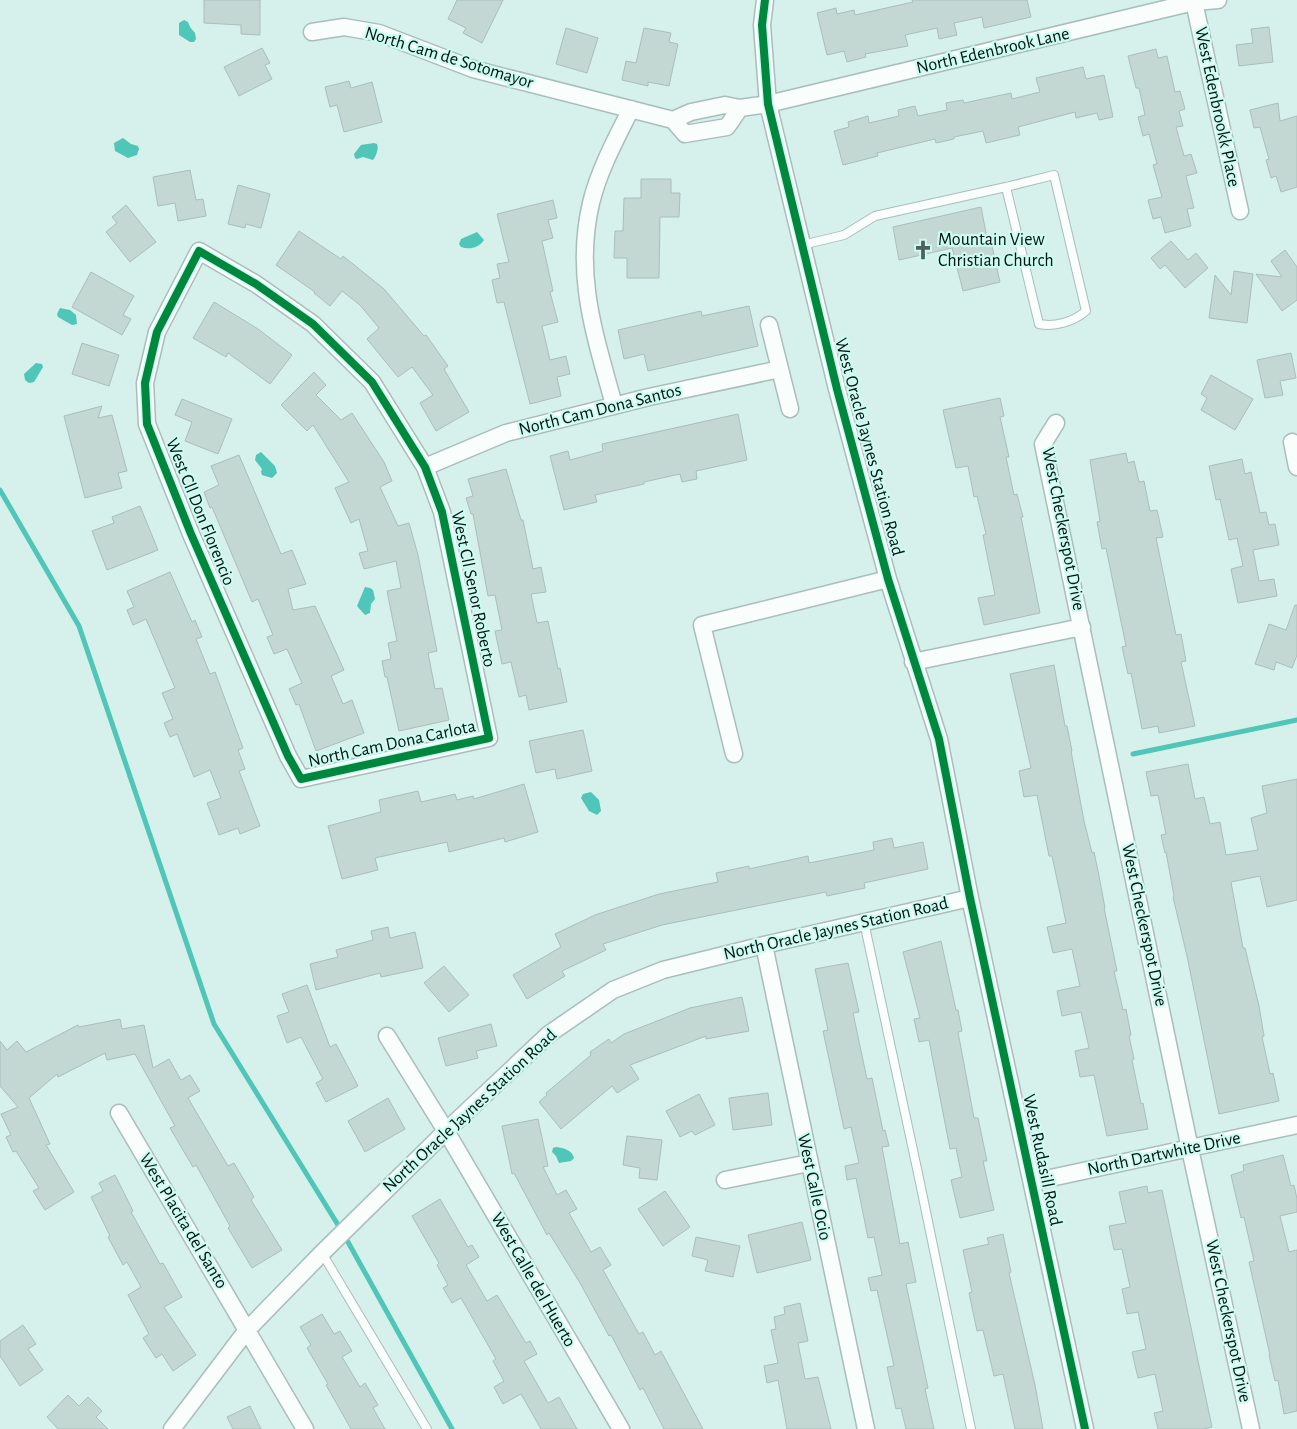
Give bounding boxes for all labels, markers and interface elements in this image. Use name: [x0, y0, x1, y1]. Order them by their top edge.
street label: North Cam de Sotomayor: [362, 24, 536, 92]
street label: North Edenbrook Lane: [915, 25, 1071, 77]
street label: West Edenbrookk Place: [1191, 25, 1243, 189]
place label: Mountain View Christian Church: [938, 231, 1054, 270]
church icon: Mountain View Christian Church: [912, 239, 934, 261]
street label: West Oracle Jaynes Station Road: [831, 336, 907, 558]
street label: North Cam Dona Santos: [517, 381, 683, 439]
street label: West Cll Don Florencio: [162, 436, 238, 588]
street label: West Checkerspot Drive: [1038, 446, 1088, 612]
street label: West Cll Senor Roberto: [448, 509, 498, 669]
street label: North Cam Dona Carlota: [307, 717, 477, 771]
street label: West Checkerspot Drive: [1118, 842, 1170, 1008]
street label: North Oracle Jaynes Station Road: [722, 894, 950, 964]
street label: North Oracle Jaynes Station Road: [380, 1026, 560, 1196]
street label: West Rudasill Road: [1019, 1093, 1065, 1227]
street label: North Dartwhite Drive: [1086, 1129, 1242, 1179]
street label: West Calle Ocio: [794, 1132, 834, 1242]
street label: West Placita del Santo: [136, 1150, 231, 1292]
street label: West Calle del Huerto: [487, 1210, 579, 1350]
street label: West Checkerspot Drive: [1202, 1238, 1254, 1404]

